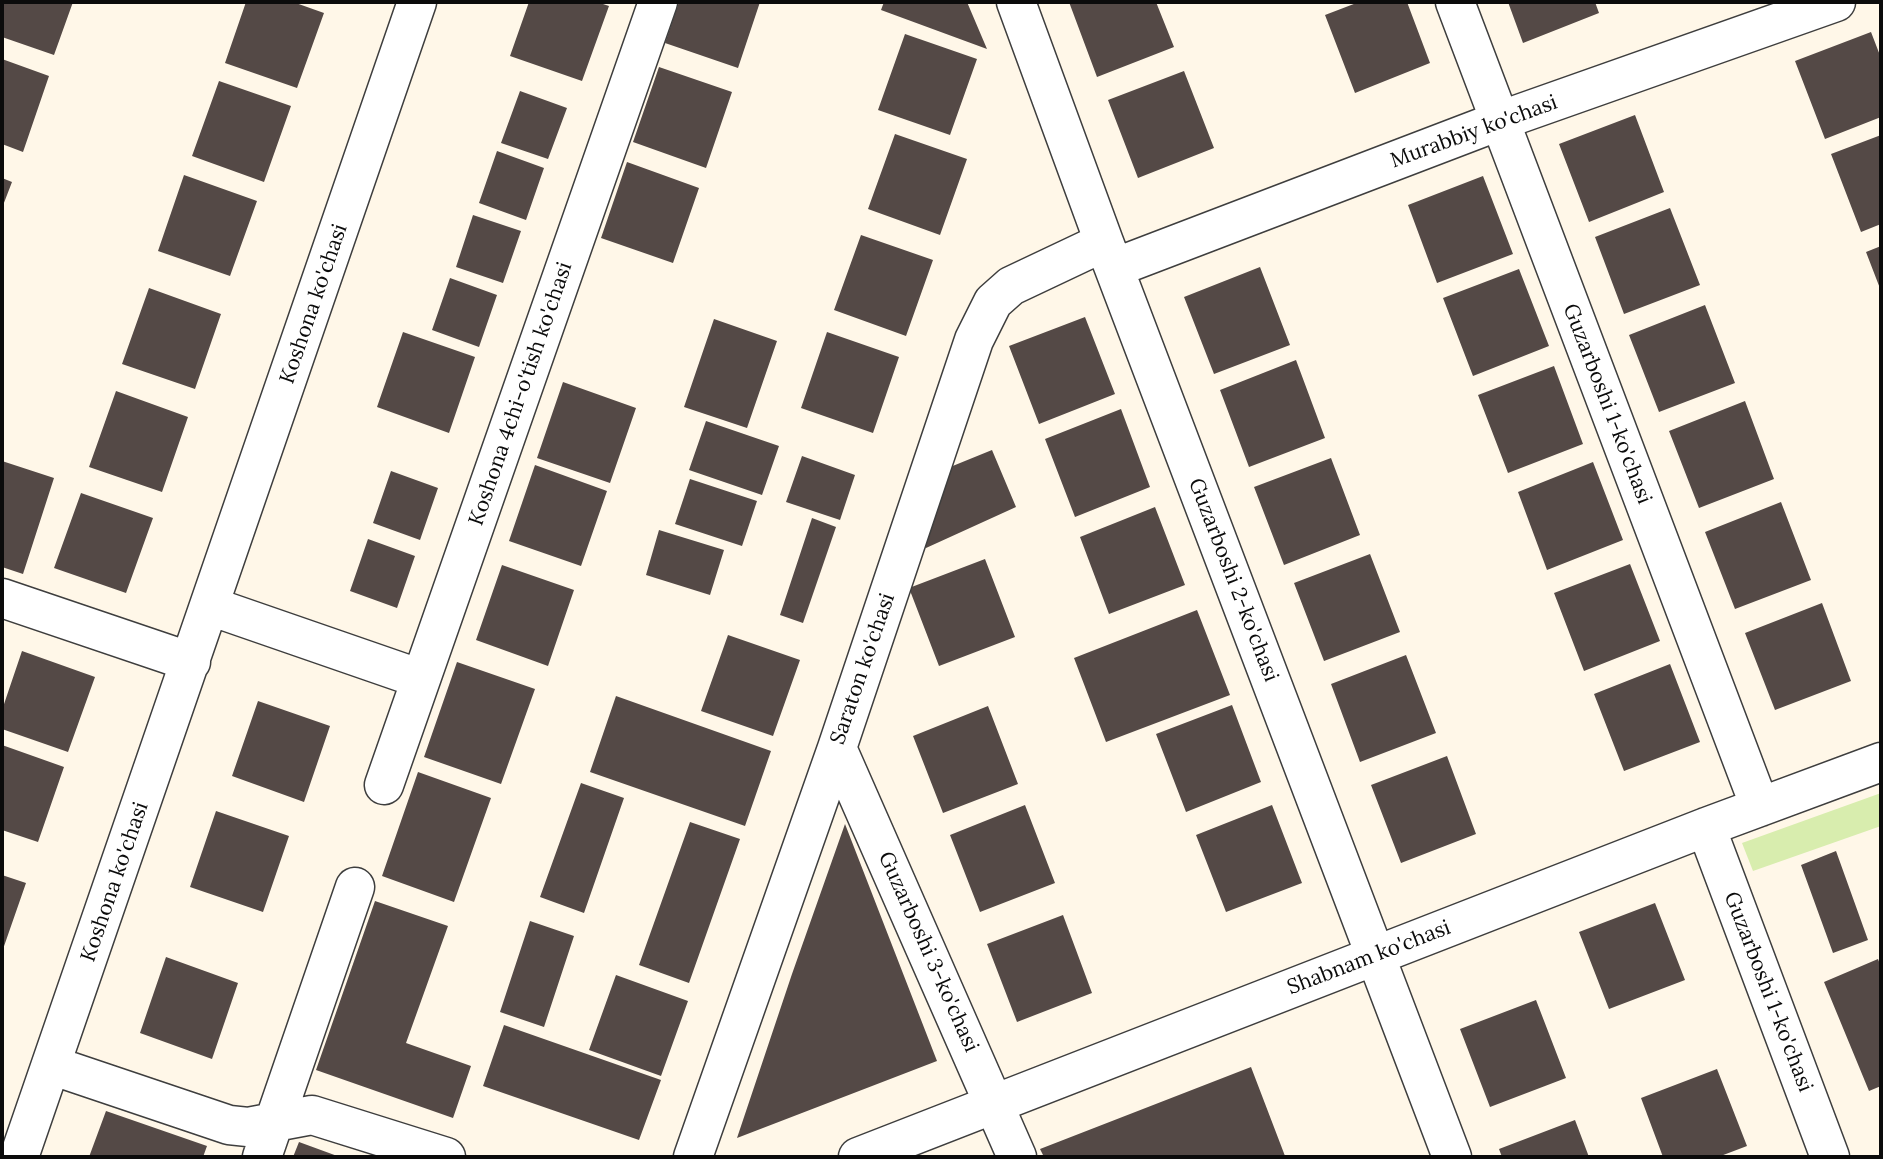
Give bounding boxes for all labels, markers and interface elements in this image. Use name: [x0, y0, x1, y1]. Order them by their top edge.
street label: Murabbiy ko'chasi: [1387, 90, 1561, 174]
street label: Koshona ko'chasi: [275, 221, 353, 387]
street label: Koshona 4chi-o'tish ko'chasi: [464, 259, 578, 529]
street label: Guzarboshi 1-ko'chasi: [1557, 300, 1657, 508]
street label: Guzarboshi 2-ko'chasi: [1183, 475, 1283, 685]
street label: Saraton ko'chasi: [825, 590, 901, 748]
street label: Koshona ko'chasi: [76, 799, 154, 965]
street label: Guzarboshi 3-ko'chasi: [872, 848, 984, 1056]
street label: Guzarboshi 1-ko'chasi: [1718, 888, 1818, 1096]
street label: Shabnam ko'chasi: [1284, 915, 1454, 1001]

